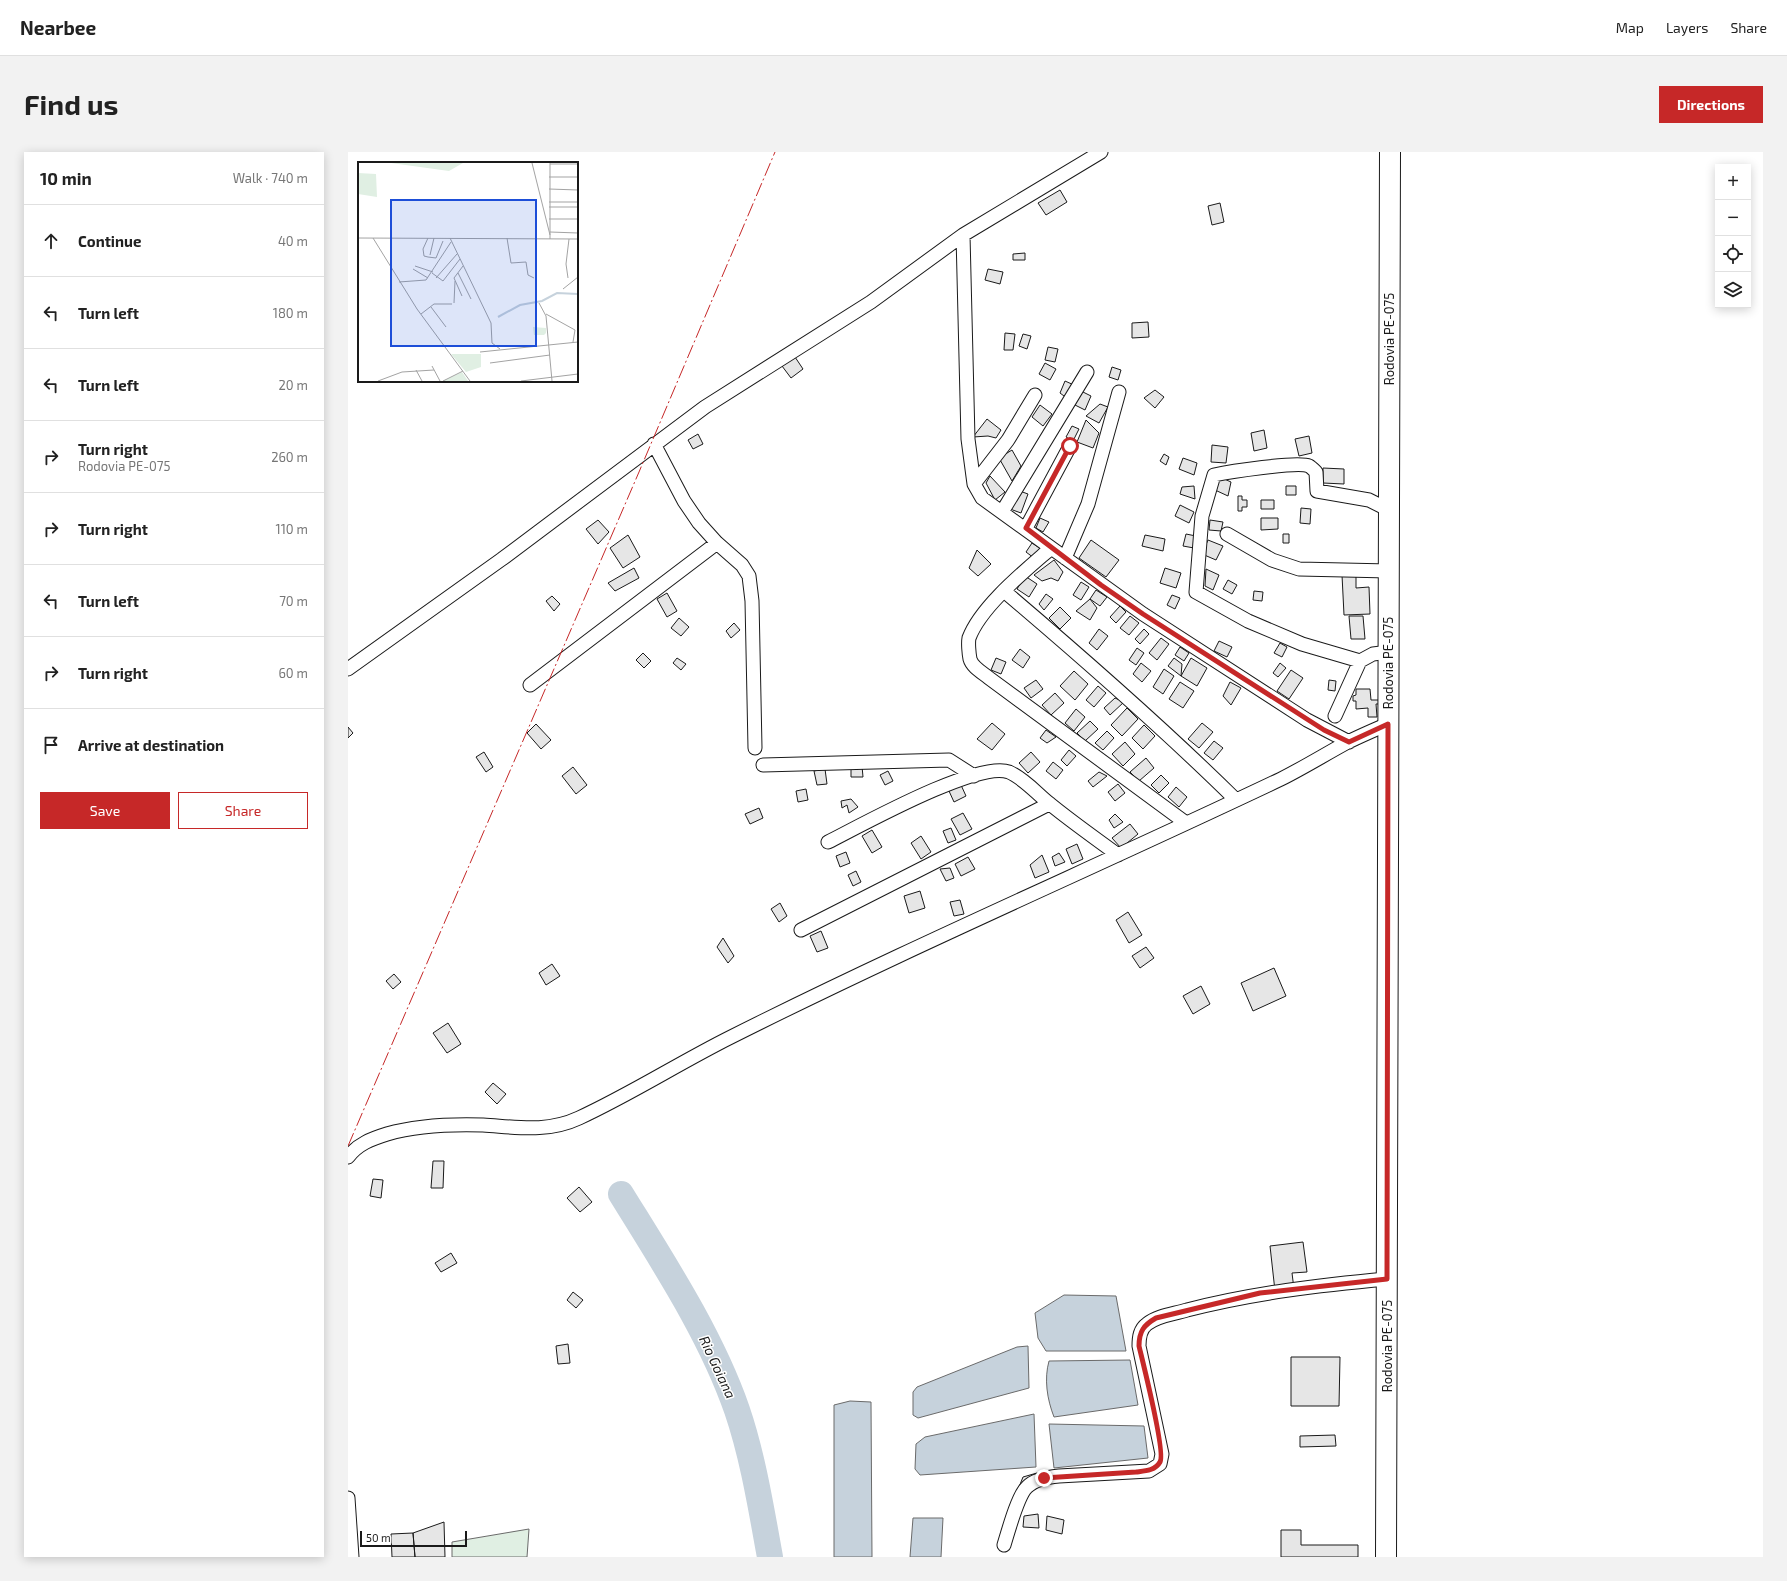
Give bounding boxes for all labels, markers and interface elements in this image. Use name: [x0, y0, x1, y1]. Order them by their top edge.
text: Nearbee: [20, 16, 96, 39]
text: Map: [1616, 19, 1644, 36]
text: Layers: [1666, 19, 1708, 36]
text: Share: [1730, 19, 1767, 36]
button: Directions: [1659, 86, 1763, 123]
text: Find us: [24, 87, 118, 121]
inset map: [358, 162, 578, 382]
map controls: [1715, 164, 1751, 308]
button: +: [1715, 164, 1751, 200]
text: 10 min: [40, 168, 92, 188]
text: Walk · 740 m: [233, 170, 308, 186]
button: −: [1715, 200, 1751, 236]
icon: ahead: [40, 230, 62, 252]
text: Continue: [78, 232, 141, 250]
text: 40 m: [278, 233, 308, 249]
button: locate: [1715, 236, 1751, 272]
button: layers: [1715, 272, 1751, 308]
street label: Rodovia PE-075: [1381, 293, 1397, 385]
icon: left: [40, 302, 62, 324]
text: Turn left: [78, 304, 139, 322]
text: 180 m: [273, 305, 308, 321]
icon: left: [40, 374, 62, 396]
text: Turn left: [78, 376, 139, 394]
text: 20 m: [279, 377, 308, 393]
route start: [1061, 437, 1079, 455]
text: Turn right: [78, 440, 148, 458]
icon: right: [40, 446, 62, 468]
text: 260 m: [271, 449, 308, 465]
text: Rodovia PE-075: [78, 458, 170, 474]
icon: right: [40, 518, 62, 540]
text: Turn right: [78, 520, 148, 538]
text: 110 m: [276, 521, 308, 537]
icon: left: [40, 590, 62, 612]
text: Turn left: [78, 592, 139, 610]
text: 70 m: [279, 593, 308, 609]
street label: Rodovia PE-075: [1380, 617, 1396, 709]
icon: right: [40, 662, 62, 684]
text: Turn right: [78, 664, 148, 682]
text: 60 m: [278, 665, 308, 681]
icon: arrive: [40, 734, 62, 756]
text: Arrive at destination: [78, 736, 224, 754]
button: Save: [40, 792, 170, 829]
button: Share: [178, 792, 308, 829]
street label: Rodovia PE-075: [1379, 1300, 1395, 1392]
water label: Rio Goiana: [696, 1333, 740, 1401]
route end: [1035, 1469, 1053, 1487]
scale bar: [360, 1529, 467, 1548]
text: 50 m: [366, 1531, 391, 1544]

